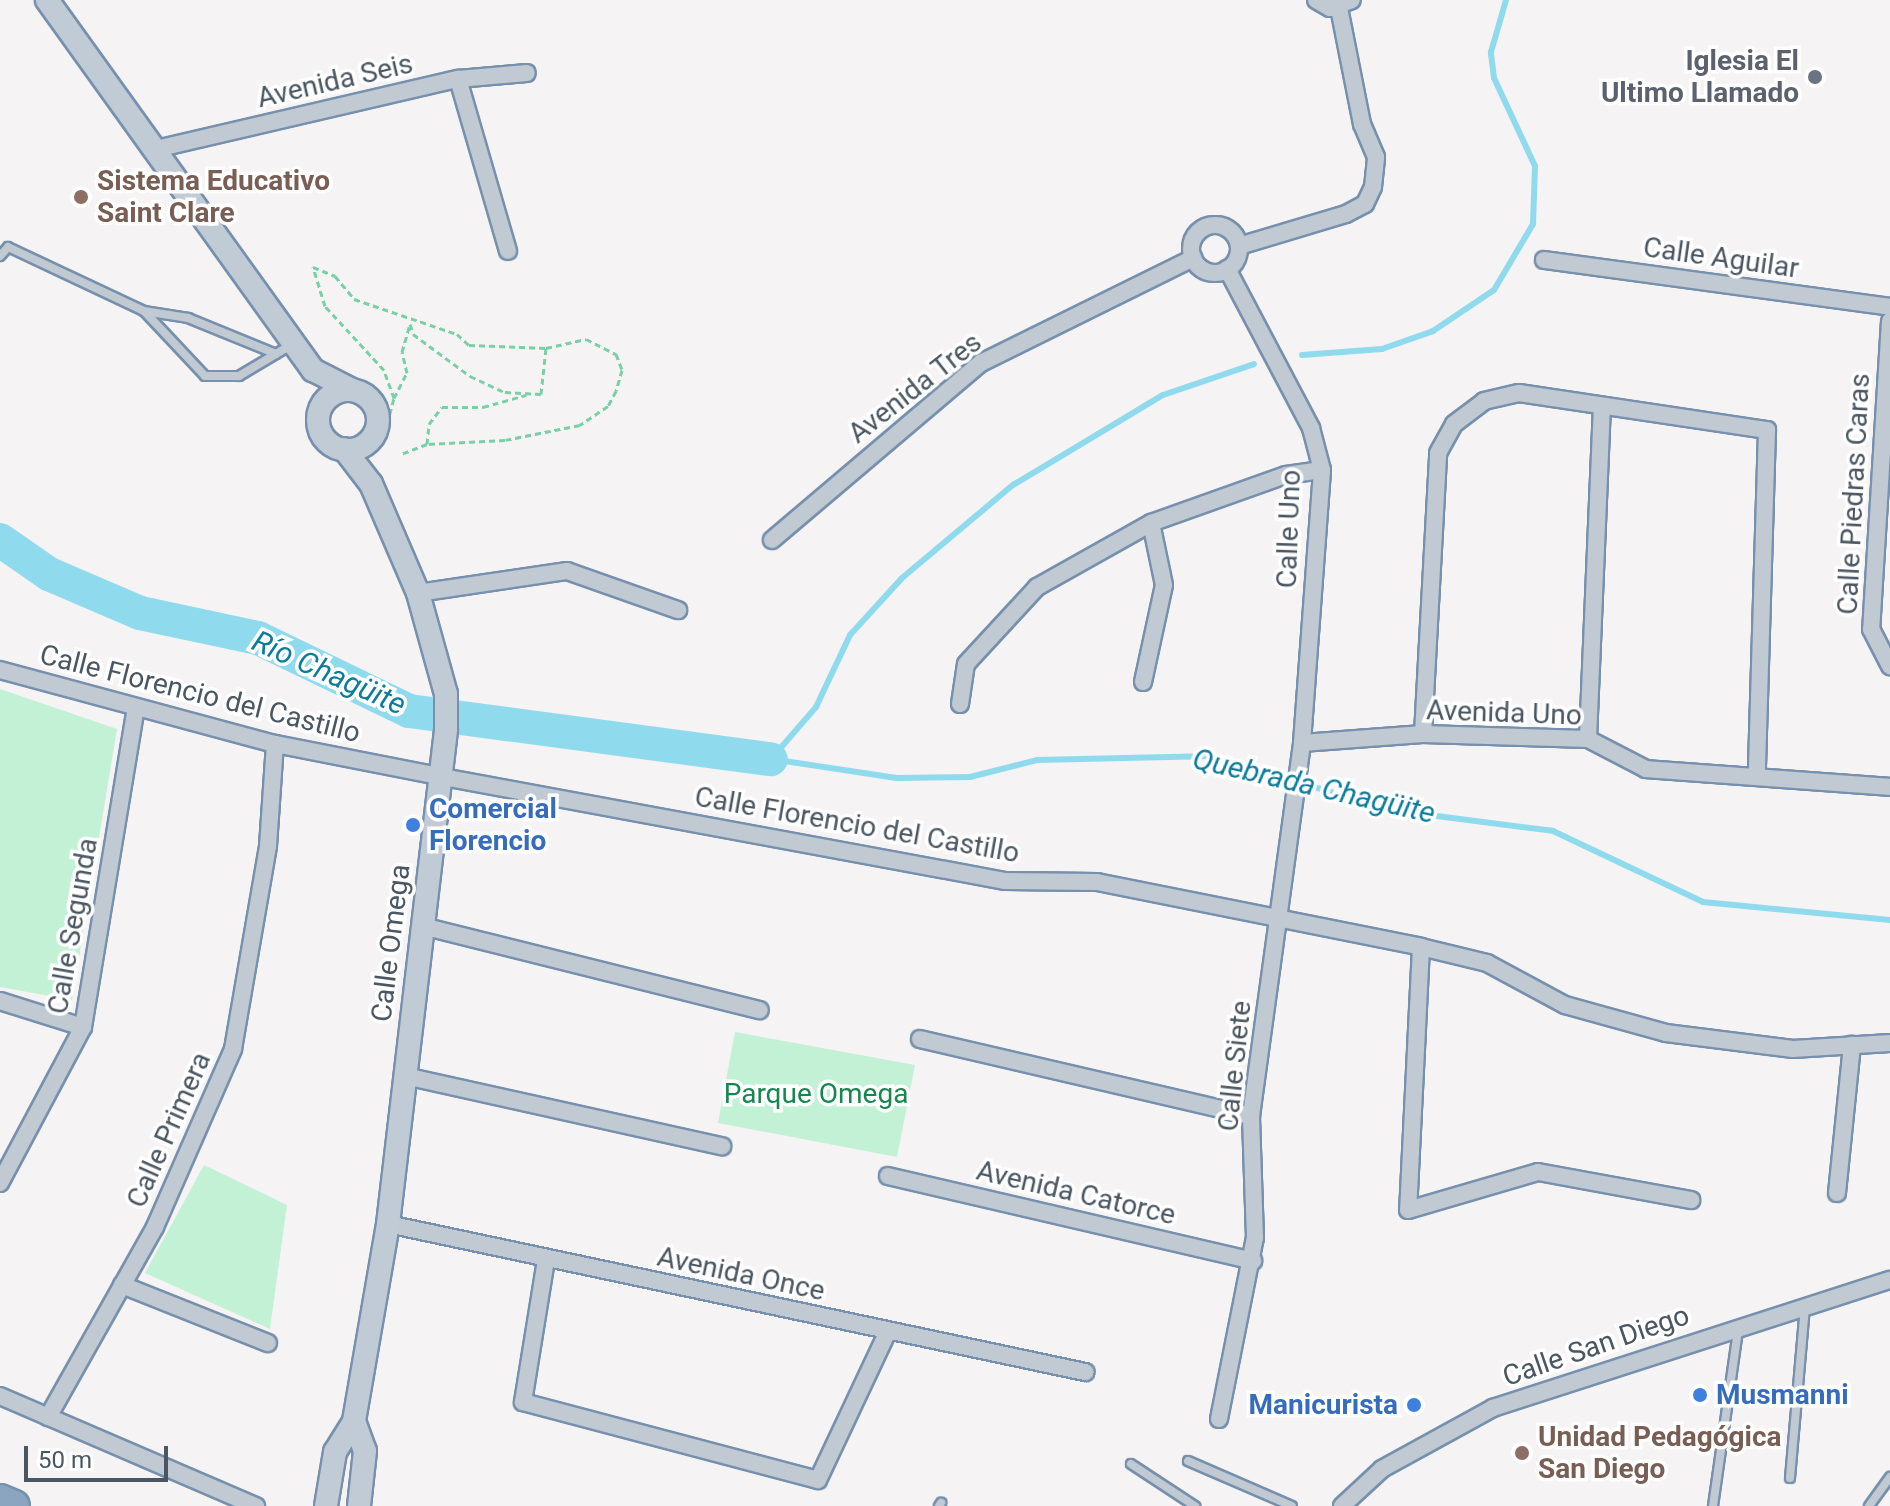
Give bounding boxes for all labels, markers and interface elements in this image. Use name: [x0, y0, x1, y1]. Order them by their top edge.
place label: Iglesia El Ultimo Llamado: [1601, 44, 1799, 110]
street label: Avenida Seis: [254, 47, 416, 115]
marker: Iglesia El Ultimo Llamado: [1806, 68, 1824, 86]
place label: Sistema Educativo Saint Clare: [97, 164, 330, 230]
marker: Sistema Educativo Saint Clare: [72, 188, 90, 206]
street label: Calle Aguilar: [1641, 230, 1801, 286]
street label: Avenida Tres: [842, 325, 988, 451]
street label: Calle Piedras Caras: [1831, 372, 1877, 616]
street label: Calle Uno: [1270, 469, 1308, 589]
water label: Río Chagüite: [247, 623, 411, 723]
street label: Calle Florencio del Castillo: [36, 638, 364, 750]
street label: Avenida Uno: [1426, 693, 1582, 733]
water label: Quebrada Chagüite: [1189, 741, 1439, 831]
street label: Calle Florencio del Castillo: [692, 780, 1022, 870]
place label: Comercial Florencio: [429, 792, 557, 858]
marker: Comercial Florencio: [404, 816, 422, 834]
street label: Calle Segunda: [41, 835, 105, 1017]
street label: Calle Omega: [365, 862, 417, 1024]
street label: Calle Siete: [1211, 999, 1259, 1133]
street label: Calle Primera: [120, 1047, 218, 1213]
park label: Parque Omega: [724, 1077, 908, 1111]
street label: Avenida Catorce: [973, 1154, 1179, 1232]
street label: Avenida Once: [654, 1240, 828, 1308]
street label: Calle San Diego: [1498, 1298, 1694, 1394]
place label: Musmanni: [1716, 1378, 1849, 1412]
marker: Musmanni: [1691, 1386, 1709, 1404]
place label: Manicurista: [1249, 1388, 1398, 1422]
marker: Manicurista: [1405, 1396, 1423, 1414]
place label: Unidad Pedagógica San Diego: [1538, 1420, 1782, 1486]
scale bar: [28, 1430, 172, 1480]
marker: Unidad Pedagógica San Diego: [1513, 1444, 1531, 1462]
text: 50 m: [38, 1446, 92, 1474]

